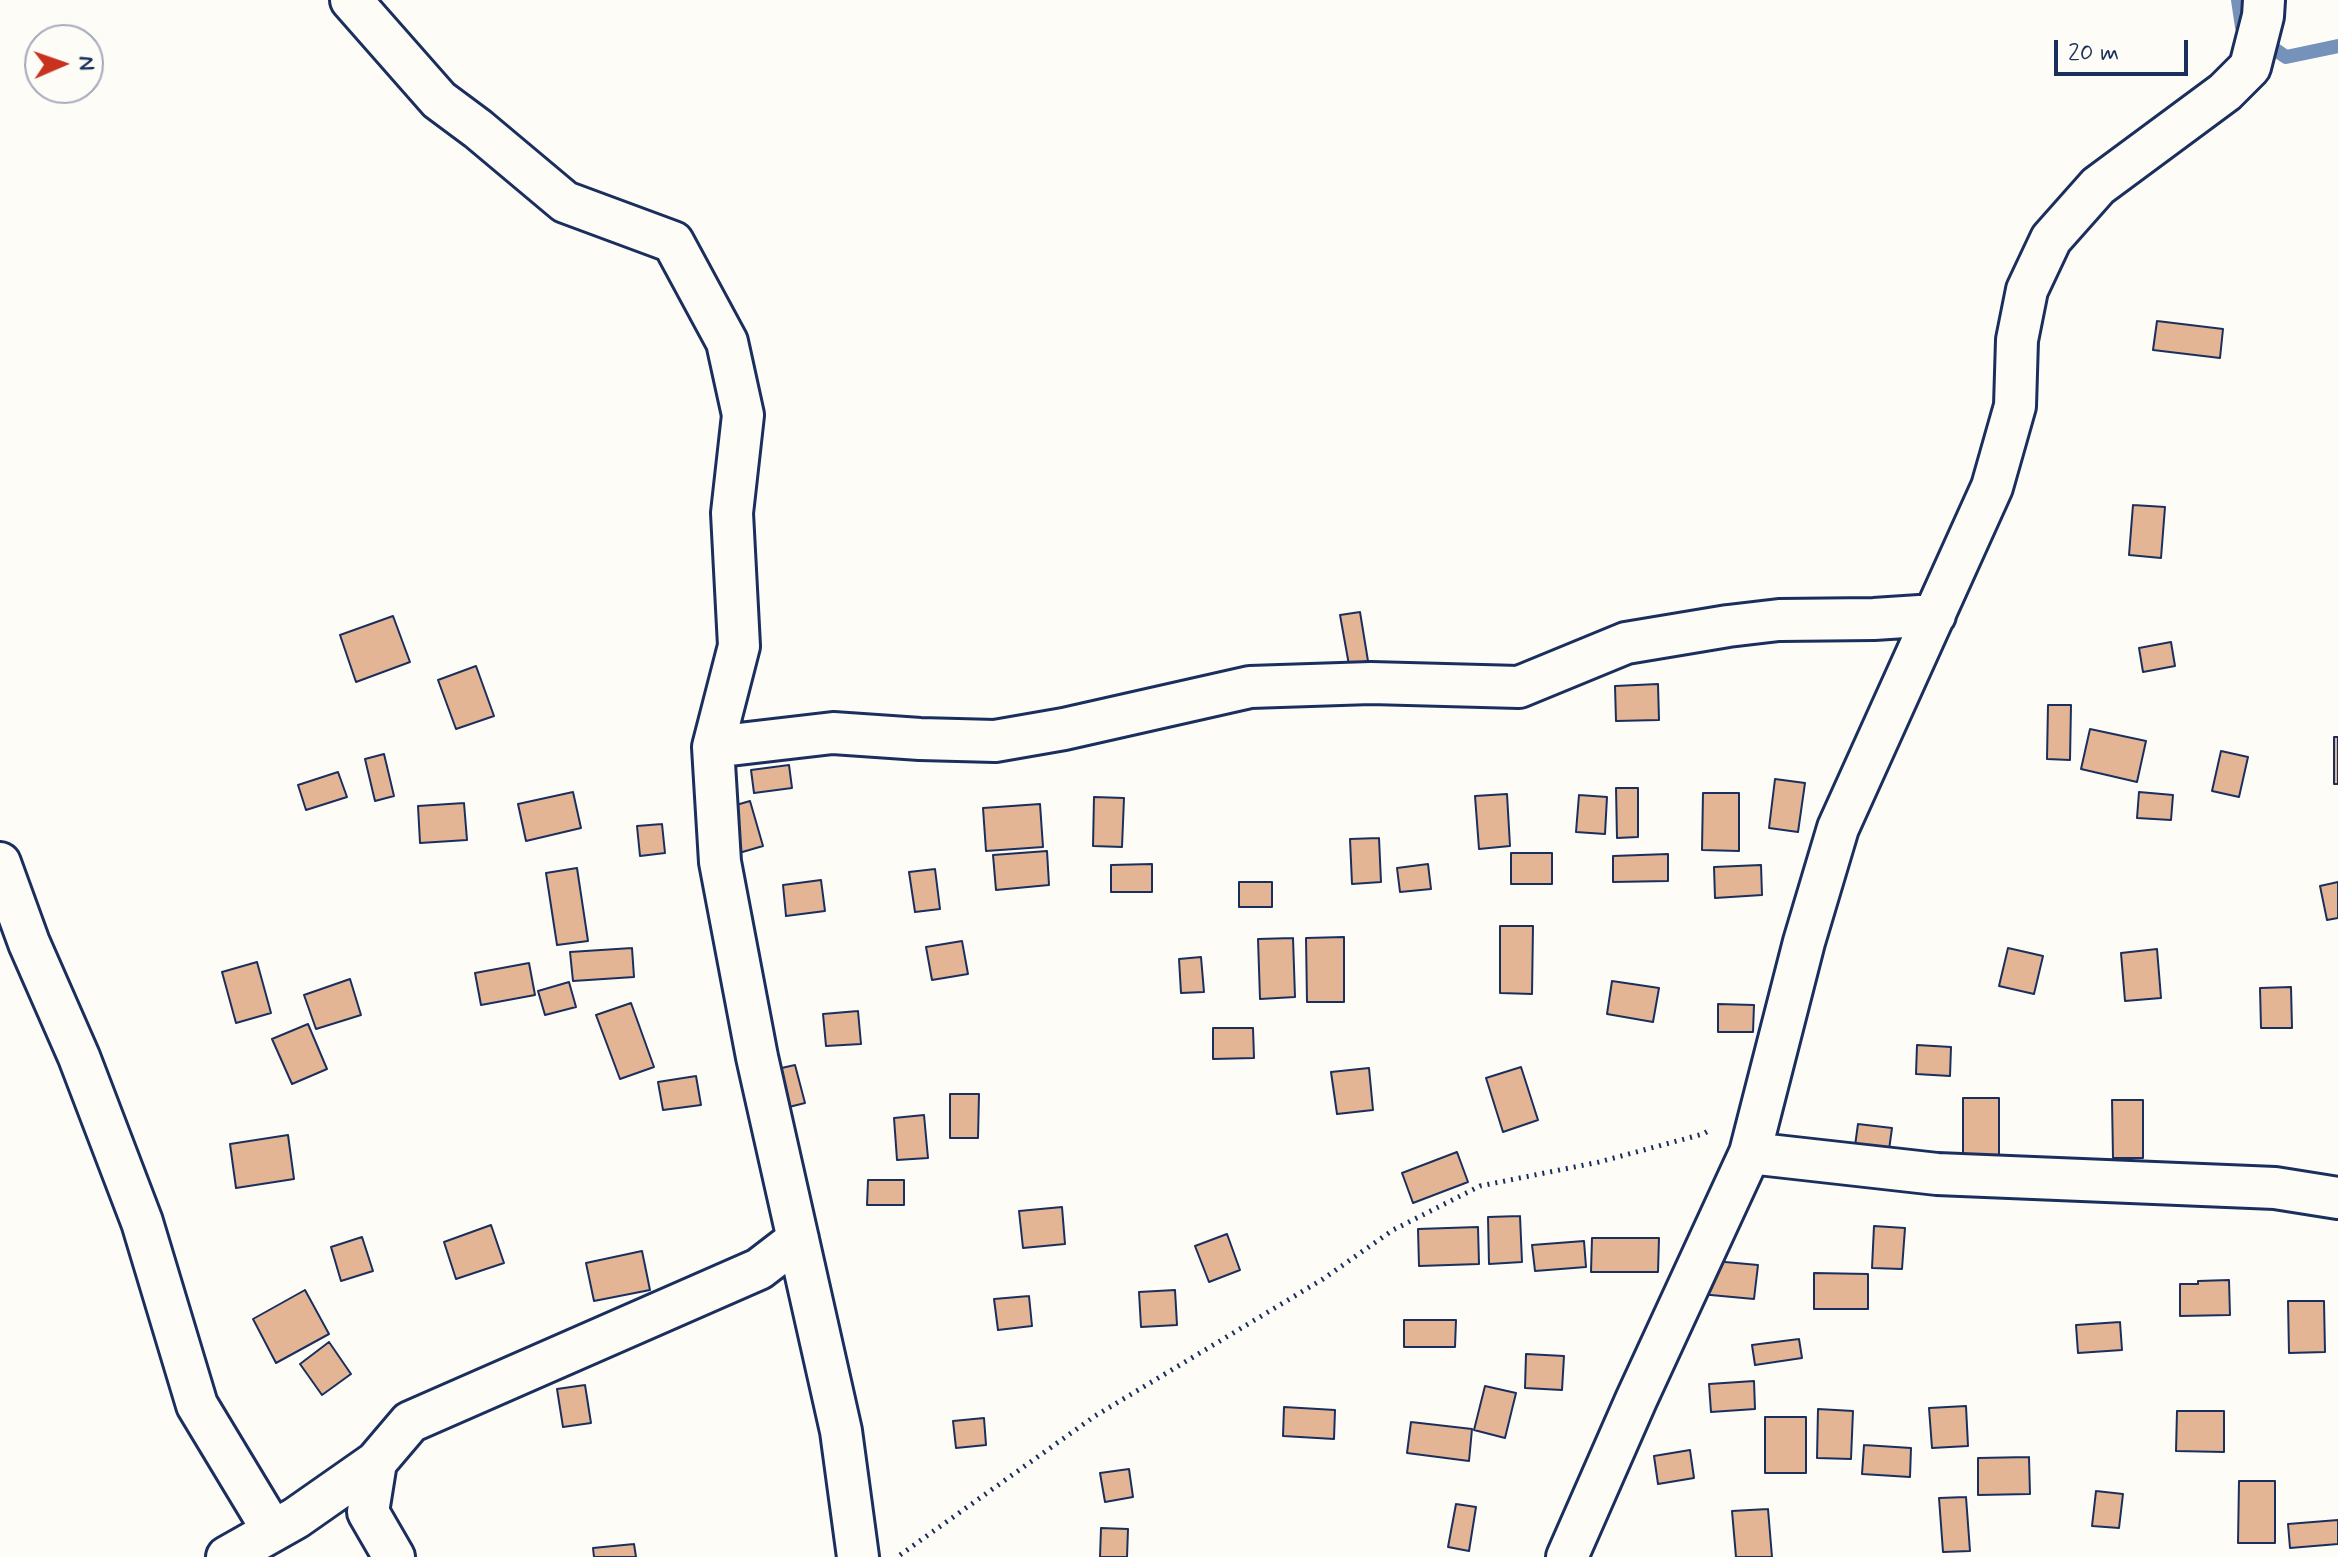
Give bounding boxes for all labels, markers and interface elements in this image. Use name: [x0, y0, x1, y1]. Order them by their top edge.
north arrow: [24, 24, 104, 104]
scale bar: [2058, 24, 2192, 74]
text: 20 m: [2068, 38, 2119, 69]
text: N: [72, 55, 100, 71]

